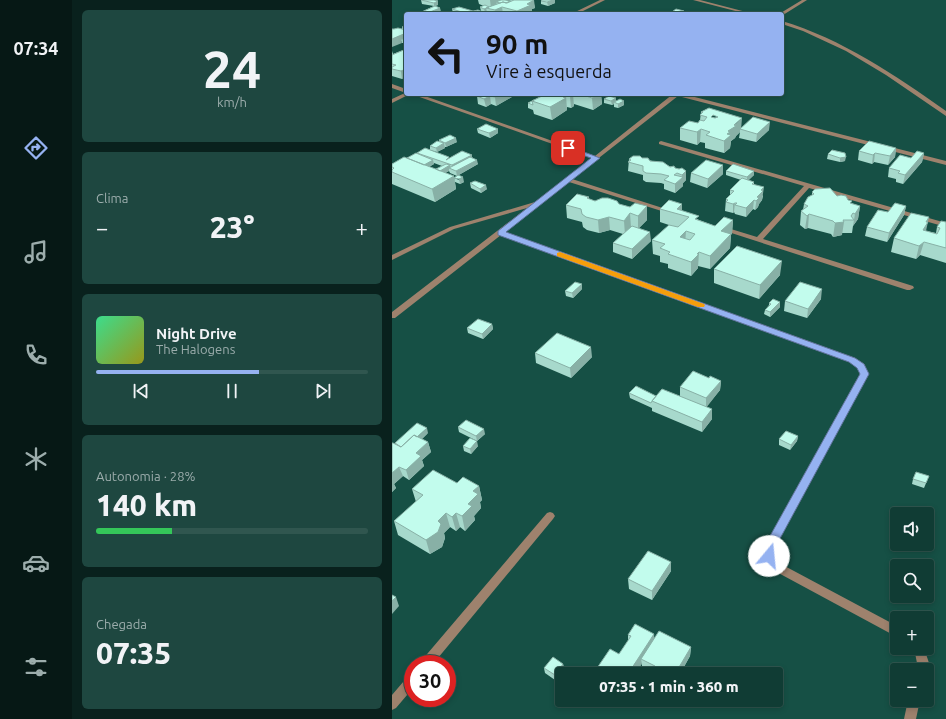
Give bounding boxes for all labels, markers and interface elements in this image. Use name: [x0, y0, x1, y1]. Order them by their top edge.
icon: left: [420, 28, 472, 80]
text: 90 m: [486, 28, 548, 59]
text: 07:34: [13, 38, 59, 58]
text: 24: [203, 40, 261, 98]
text: Vire à esquerda: [486, 61, 612, 81]
text: km/h: [217, 95, 247, 109]
pin: [551, 131, 585, 165]
icon: directions: [22, 134, 50, 162]
icon: arrive: [557, 137, 579, 159]
text: Clima: [96, 191, 128, 205]
text: 23°: [210, 210, 254, 244]
text: −: [96, 215, 108, 240]
text: +: [356, 215, 368, 240]
icon: music: [22, 238, 50, 266]
text: Night Drive: [156, 325, 237, 342]
icon: phone: [22, 341, 50, 369]
text: The Halogens: [156, 342, 235, 356]
icon: previous: [130, 380, 152, 402]
icon: pause: [221, 380, 243, 402]
icon: next: [312, 380, 334, 402]
icon: climate: [22, 445, 50, 473]
text: Autonomia · 28%: [96, 469, 195, 483]
text: 140 km: [96, 488, 197, 522]
map controls: [890, 507, 934, 707]
button: sound: [890, 507, 934, 551]
position arrow: [748, 535, 790, 577]
icon: car: [22, 549, 50, 577]
button: search: [890, 559, 934, 603]
button: +: [890, 611, 934, 655]
text: Chegada: [96, 617, 147, 631]
text: 07:35: [96, 636, 171, 670]
icon: filters: [22, 653, 50, 681]
speed limit sign: 30: [404, 655, 456, 707]
button: −: [890, 663, 934, 707]
text: 07:35 · 1 min · 360 m: [599, 678, 739, 695]

